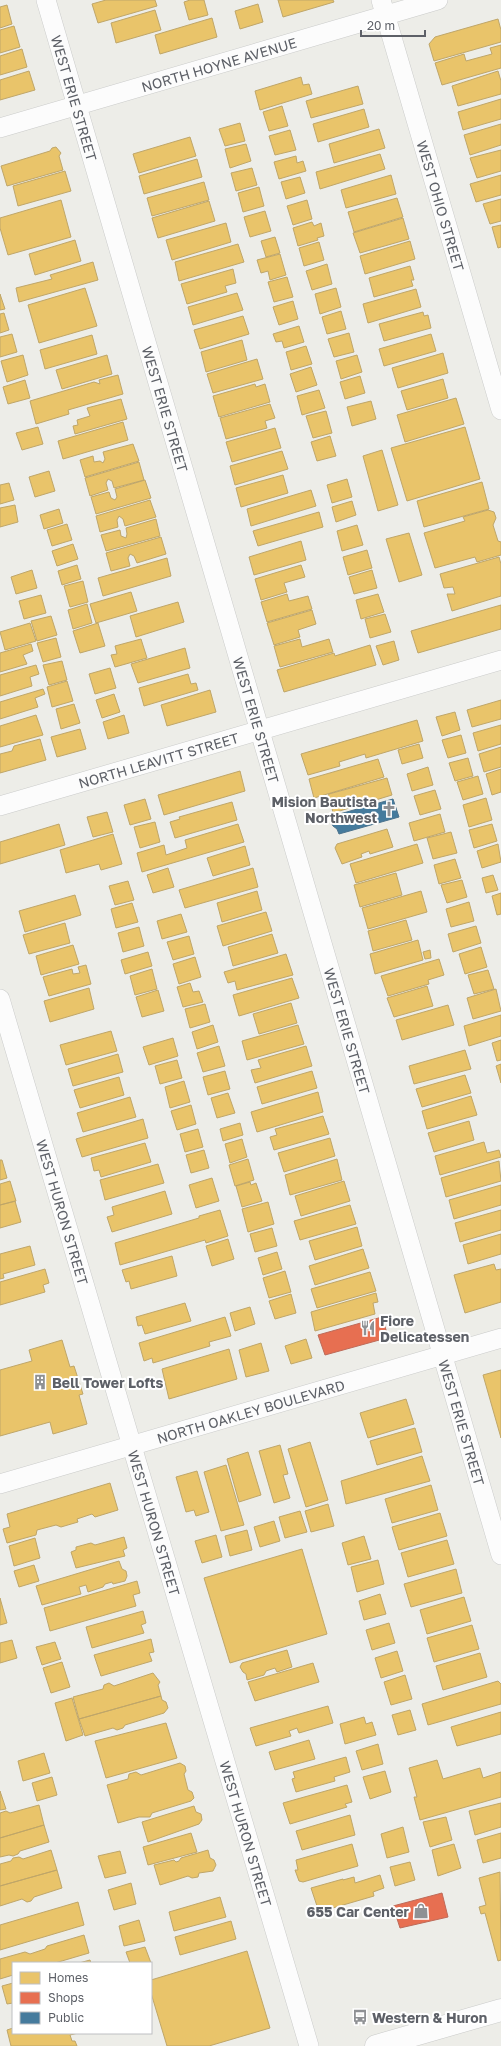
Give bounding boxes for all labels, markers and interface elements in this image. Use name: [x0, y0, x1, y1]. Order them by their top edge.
scale bar: [361, 12, 425, 38]
text: 20 m: [367, 18, 395, 33]
street label: WEST ERIE STREET: [48, 33, 101, 163]
street label: NORTH HOYNE AVENUE: [139, 33, 298, 95]
street label: WEST OHIO STREET: [414, 138, 468, 273]
street label: WEST ERIE STREET: [139, 344, 192, 474]
street label: WEST ERIE STREET: [230, 655, 283, 785]
street label: NORTH LEAVITT STREET: [76, 728, 241, 791]
place label: Mision Bautista Northwest: [271, 793, 377, 826]
church icon: Mision Bautista Northwest: [380, 800, 398, 818]
street label: WEST ERIE STREET: [321, 966, 374, 1096]
street label: WEST HURON STREET: [33, 1137, 92, 1287]
place label: Fiore Delicatessen: [380, 1312, 469, 1345]
restaurant icon: Fiore Delicatessen: [359, 1319, 377, 1337]
street label: WEST ERIE STREET: [436, 1357, 489, 1488]
building icon: Bell Tower Lofts: [31, 1373, 49, 1391]
place label: Bell Tower Lofts: [52, 1374, 163, 1391]
street label: NORTH OAKLEY BOULEVARD: [155, 1376, 347, 1446]
street label: WEST HURON STREET: [125, 1448, 184, 1598]
street label: WEST HURON STREET: [217, 1759, 276, 1908]
shop icon: 655 Car Center: [412, 1902, 430, 1920]
place label: 655 Car Center: [307, 1903, 410, 1920]
legend: [12, 1962, 152, 2034]
text: Homes: [48, 1970, 88, 1985]
text: Shops: [48, 1990, 84, 2005]
bus stop icon: Western & Huron: [351, 2008, 369, 2026]
place label: Western & Huron: [372, 2009, 487, 2026]
text: Public: [48, 2010, 85, 2025]

